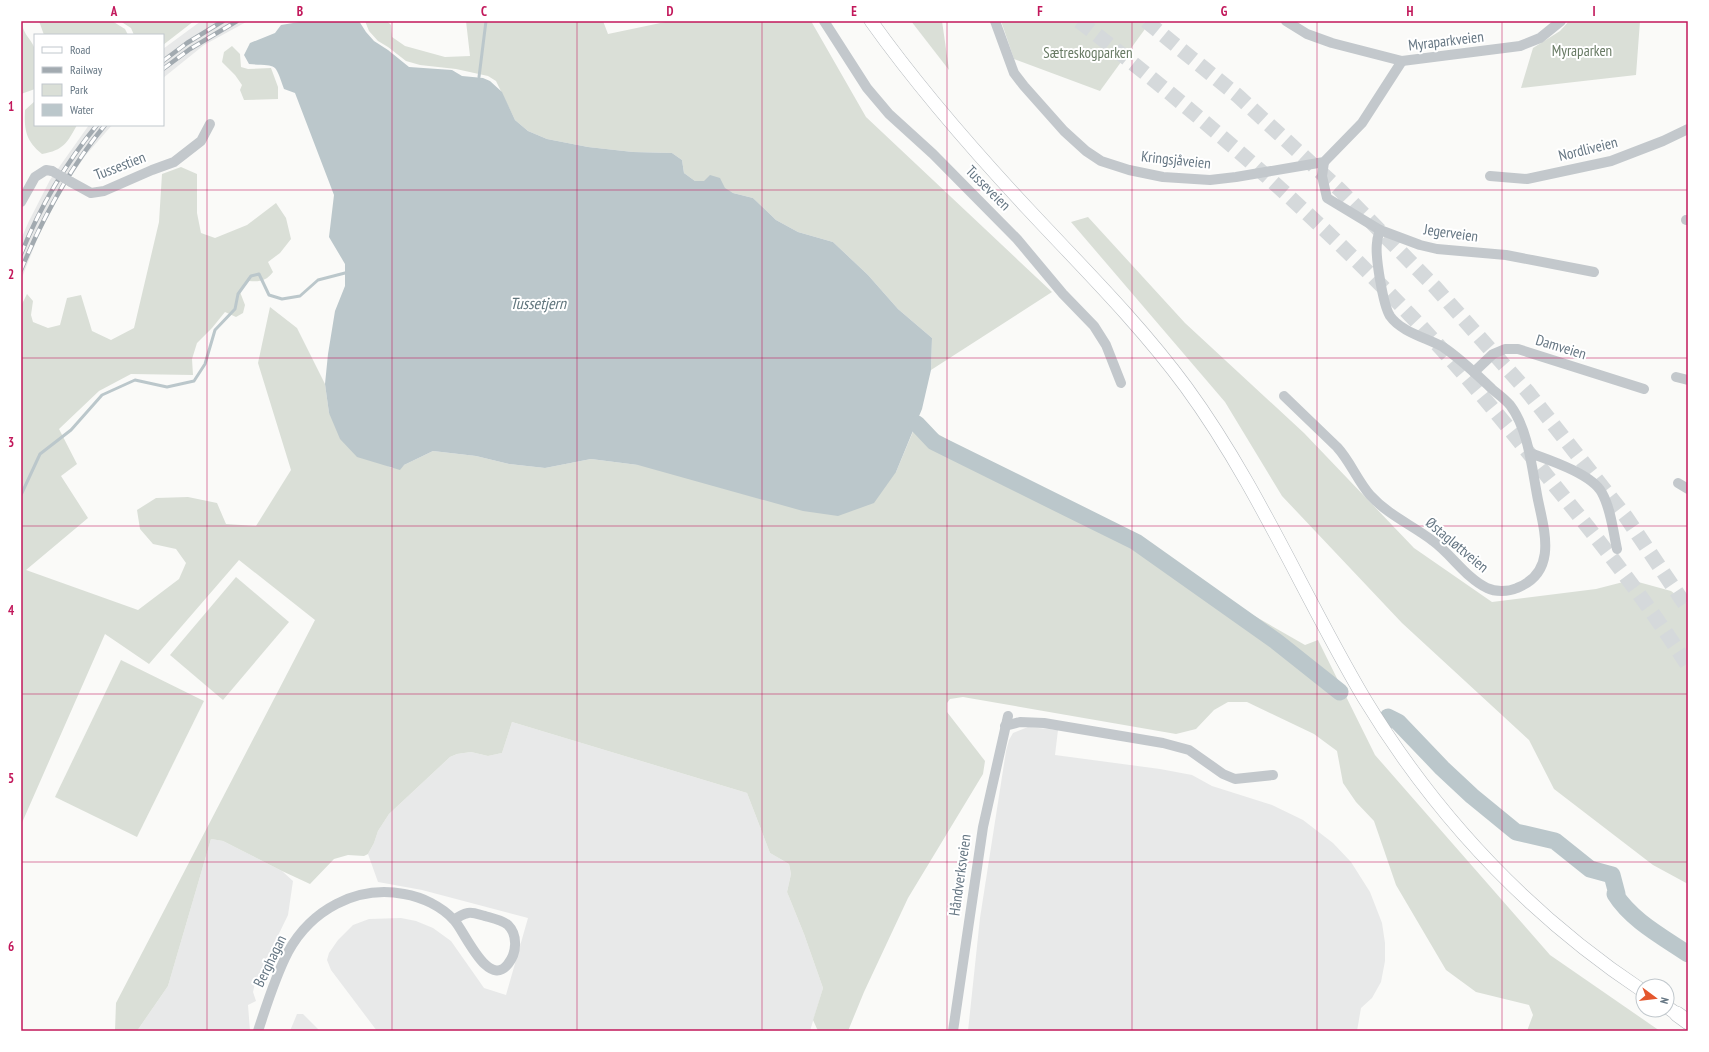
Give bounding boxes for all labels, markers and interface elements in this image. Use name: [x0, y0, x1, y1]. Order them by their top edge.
text: A: [110, 3, 118, 20]
text: B: [297, 3, 303, 20]
text: C: [481, 3, 487, 20]
text: D: [667, 3, 674, 20]
text: E: [851, 3, 857, 20]
text: F: [1037, 3, 1043, 20]
text: G: [1221, 3, 1228, 20]
text: H: [1407, 3, 1414, 20]
text: I: [1592, 3, 1596, 20]
street label: Myraparkveien: [1407, 26, 1485, 55]
legend: [34, 34, 164, 126]
park label: Myraparken: [1552, 41, 1612, 60]
text: Road: [70, 42, 90, 57]
park label: Sætreskogparken: [1043, 43, 1133, 62]
text: Railway: [70, 62, 103, 77]
text: Park: [70, 82, 88, 97]
text: 1: [8, 98, 14, 115]
text: Water: [70, 102, 95, 117]
street label: Nordliveien: [1556, 132, 1619, 165]
street label: Kringsjåveien: [1140, 146, 1212, 173]
street label: Tussestien: [91, 147, 148, 184]
street label: Tusseveien: [962, 161, 1015, 214]
street label: Jegerveien: [1422, 219, 1479, 246]
text: 2: [8, 266, 14, 283]
water label: Tussetjern: [510, 293, 567, 313]
street label: Damveien: [1534, 330, 1589, 363]
text: 3: [8, 434, 14, 451]
street label: Østagløttveien: [1422, 513, 1493, 576]
text: 4: [8, 602, 15, 619]
text: 5: [8, 770, 14, 787]
street label: Håndverksveien: [944, 833, 975, 917]
street label: Berghagan: [249, 932, 290, 990]
text: 6: [8, 938, 14, 955]
north arrow: [1635, 978, 1675, 1018]
text: N: [1657, 996, 1672, 1005]

